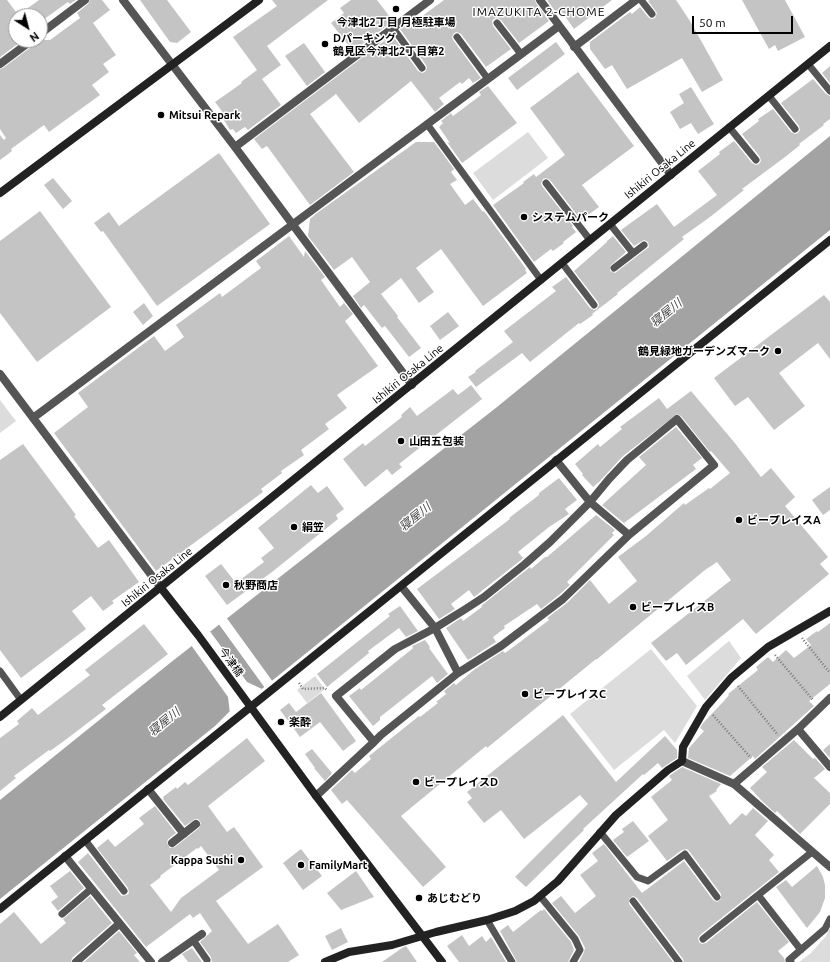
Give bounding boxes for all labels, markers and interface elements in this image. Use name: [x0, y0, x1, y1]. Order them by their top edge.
marker: 今津北2丁目 月極駐車場: [391, 4, 401, 14]
district label: IMAZUKITA 2-CHOME: [473, 5, 605, 19]
north arrow: [8, 8, 48, 48]
scale bar: [694, 8, 795, 34]
place label: 今津北2丁目 月極駐車場: [337, 15, 455, 29]
text: 50 m: [699, 16, 726, 29]
text: N: [28, 30, 41, 44]
place label: Dパーキング 鶴見区今津北2丁目第2: [333, 31, 444, 57]
marker: Dパーキング 鶴見区今津北2丁目第2: [320, 39, 330, 49]
place label: Mitsui Repark: [169, 108, 240, 122]
marker: Mitsui Repark: [156, 110, 166, 120]
street label: Ishikiri Osaka Line: [622, 136, 698, 202]
place label: システムパーク: [532, 210, 609, 224]
marker: システムパーク: [519, 212, 529, 222]
water label: 寝屋川: [647, 296, 685, 330]
street label: Ishikiri Osaka Line: [370, 341, 446, 407]
place label: 鶴見緑地ガーデンズマーク: [638, 344, 770, 358]
marker: 鶴見緑地ガーデンズマーク: [773, 346, 783, 356]
place label: 山田五包装: [409, 434, 464, 448]
marker: 山田五包装: [396, 436, 406, 446]
water label: 寝屋川: [396, 500, 434, 534]
place label: ビープレイスA: [747, 513, 821, 527]
marker: ビープレイスA: [734, 515, 744, 525]
place label: 絹笠: [302, 520, 324, 534]
marker: 絹笠: [289, 522, 299, 532]
street label: Ishikiri Osaka Line: [119, 544, 195, 610]
place label: 秋野商店: [234, 578, 278, 592]
marker: 秋野商店: [221, 580, 231, 590]
place label: ビープレイスB: [641, 600, 714, 614]
marker: ビープレイスB: [628, 602, 638, 612]
street label: 今津橋: [216, 645, 246, 679]
place label: ビープレイスC: [533, 687, 606, 701]
marker: ビープレイスC: [520, 689, 530, 699]
water label: 寝屋川: [145, 705, 183, 739]
place label: 楽酔: [289, 715, 311, 729]
marker: 楽酔: [276, 717, 286, 727]
place label: ビープレイスD: [424, 775, 498, 789]
marker: ビープレイスD: [411, 777, 421, 787]
place label: Kappa Sushi: [171, 853, 233, 867]
marker: Kappa Sushi: [236, 855, 246, 865]
place label: FamilyMart: [309, 858, 367, 872]
marker: FamilyMart: [296, 860, 306, 870]
place label: あじむどり: [427, 891, 482, 905]
marker: あじむどり: [414, 893, 424, 903]

